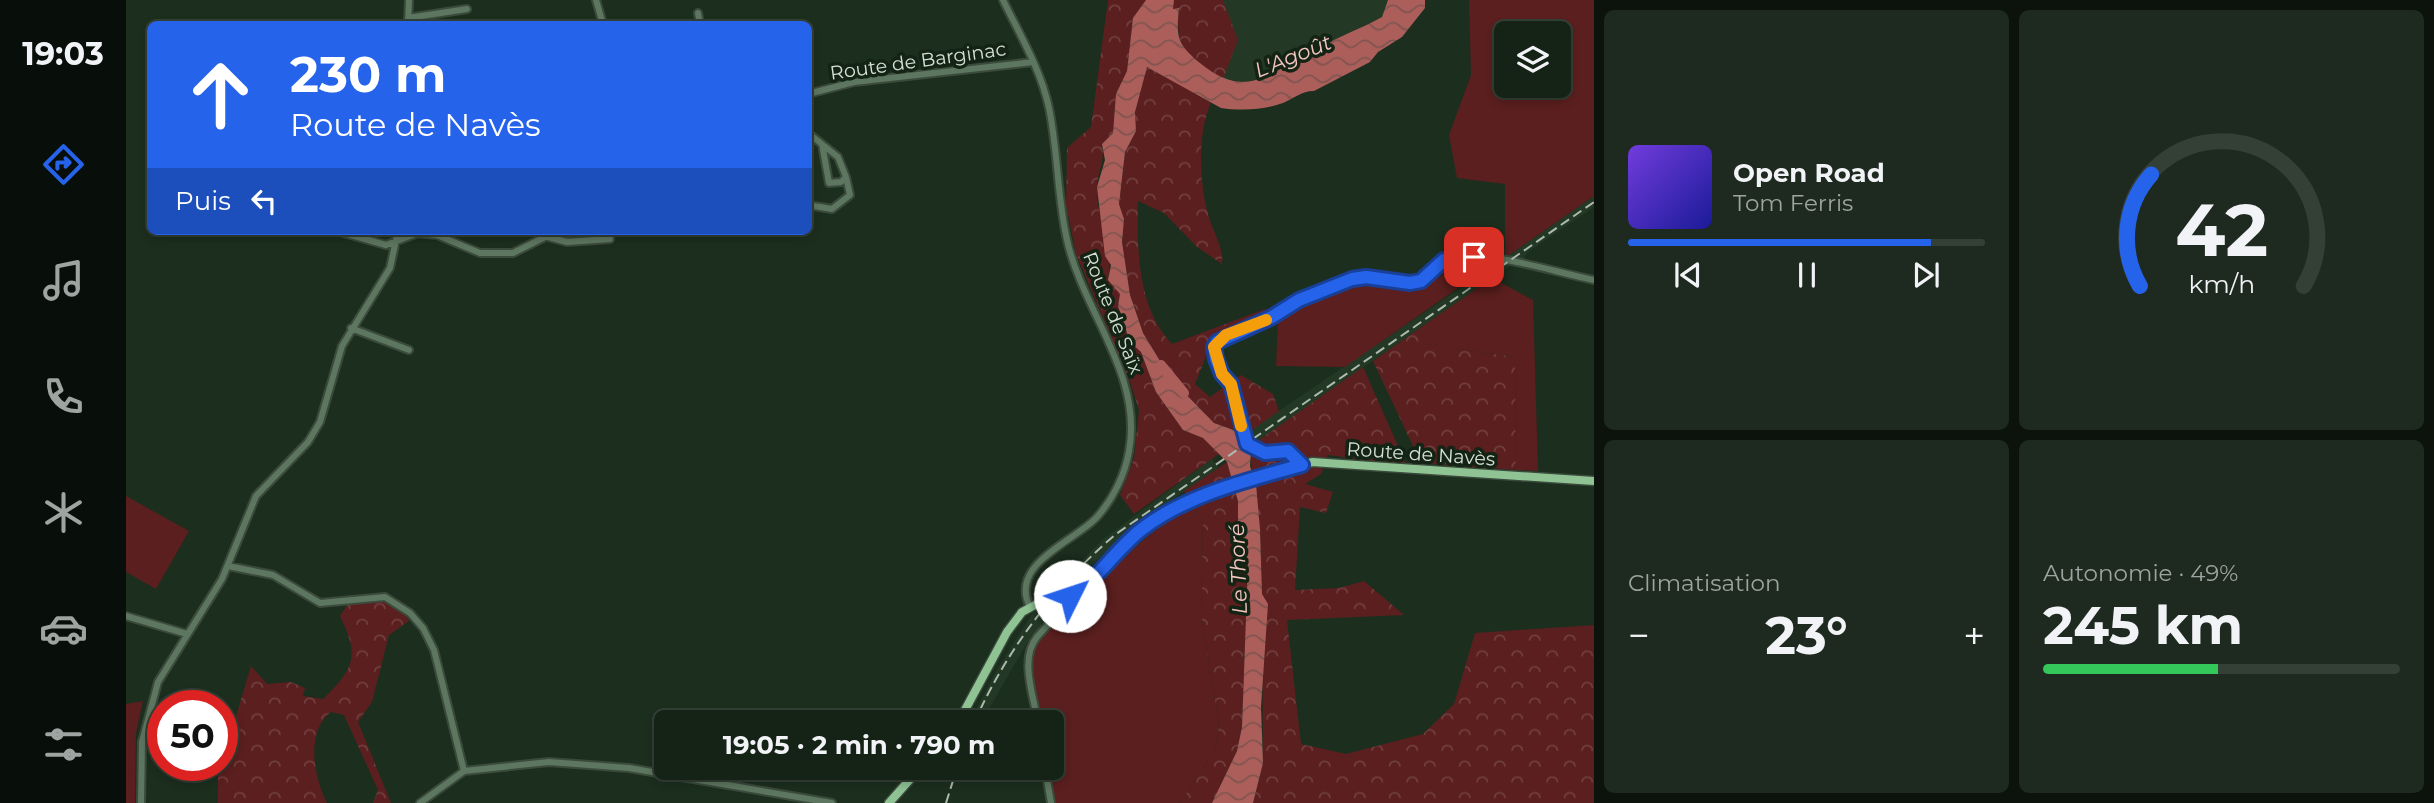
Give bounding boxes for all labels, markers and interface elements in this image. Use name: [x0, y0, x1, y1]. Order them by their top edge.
map controls: [1494, 21, 1571, 98]
button: layers: [1494, 21, 1571, 98]
water label: L'Agoût: [1251, 29, 1336, 83]
text: 19:03: [22, 34, 104, 73]
street label: Route de Barginac: [829, 37, 1007, 85]
text: 230 m: [290, 45, 446, 104]
icon: ahead: [175, 49, 266, 140]
text: Route de Navès: [290, 105, 541, 144]
icon: directions: [39, 140, 88, 189]
text: Open Road: [1733, 157, 1885, 189]
icon: left: [245, 182, 283, 220]
text: Puis: [175, 185, 231, 217]
text: 42: [2175, 186, 2268, 274]
text: Tom Ferris: [1733, 189, 1853, 217]
pin: [1444, 227, 1504, 287]
icon: arrive: [1455, 238, 1493, 276]
street label: Route de Saïx: [1078, 249, 1148, 377]
icon: music: [39, 256, 88, 305]
icon: previous: [1669, 256, 1707, 294]
icon: pause: [1788, 256, 1826, 294]
icon: next: [1907, 256, 1945, 294]
text: km/h: [2188, 269, 2255, 299]
icon: phone: [39, 372, 88, 421]
street label: Route de Navès: [1346, 437, 1496, 471]
icon: climate: [39, 488, 88, 537]
water label: Le Thoré: [1224, 523, 1252, 615]
position arrow: [1033, 559, 1107, 633]
text: Autonomie · 49%: [2043, 559, 2238, 587]
text: Climatisation: [1628, 569, 1780, 597]
text: 245 km: [2043, 594, 2243, 657]
icon: car: [39, 604, 88, 653]
text: 23°: [1765, 604, 1848, 667]
text: −: [1628, 612, 1650, 659]
text: +: [1963, 612, 1985, 659]
speed limit sign: 50: [147, 690, 238, 781]
icon: filters: [39, 720, 88, 769]
text: 19:05 · 2 min · 790 m: [723, 729, 995, 761]

